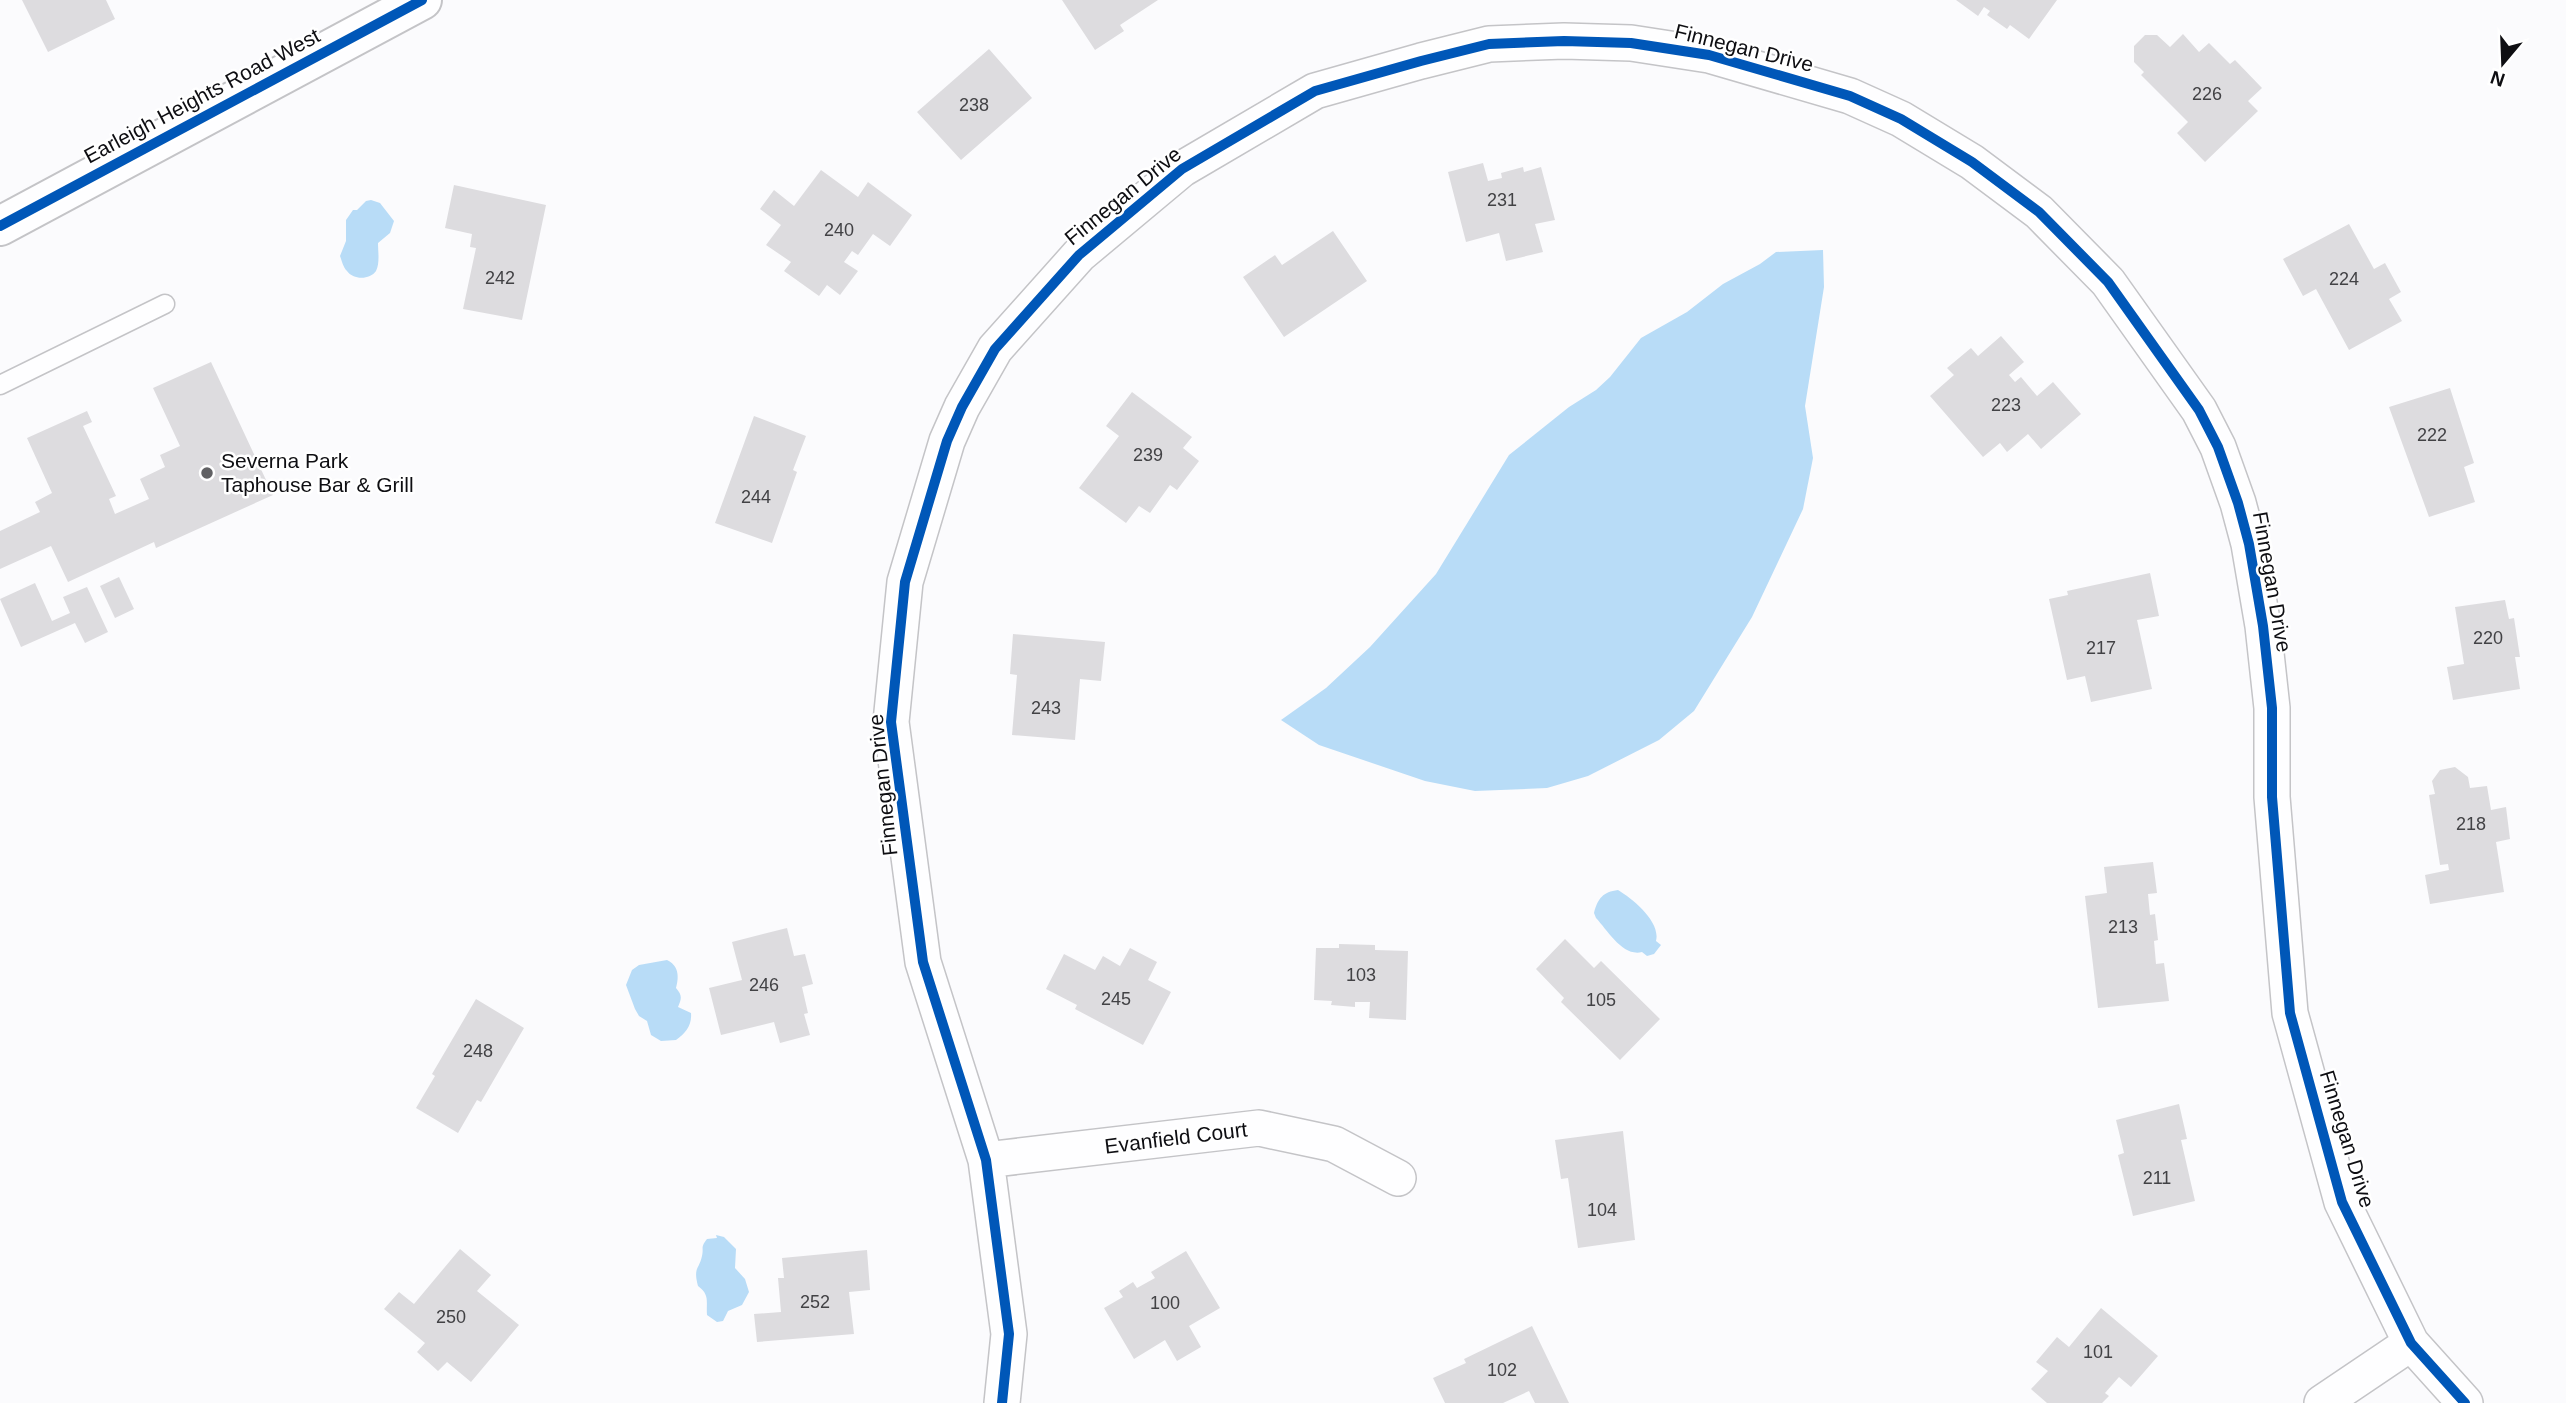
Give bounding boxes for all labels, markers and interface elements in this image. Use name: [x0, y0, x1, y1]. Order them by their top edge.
street label: Finnegan Drive: [1672, 19, 1816, 76]
street label: Earleigh Heights Road West: [80, 23, 324, 168]
north arrow: [2468, 28, 2538, 98]
text: N: [2488, 66, 2508, 91]
house number: 226: [2192, 84, 2222, 104]
house number: 238: [959, 95, 989, 115]
street label: Finnegan Drive: [1060, 142, 1185, 249]
house number: 231: [1487, 190, 1517, 210]
house number: 240: [824, 220, 854, 240]
house number: 242: [485, 268, 515, 288]
house number: 224: [2329, 269, 2359, 289]
house number: 223: [1991, 395, 2021, 415]
house number: 222: [2417, 425, 2447, 445]
house number: 239: [1133, 445, 1163, 465]
place label: Severna Park Taphouse Bar & Grill: [221, 449, 414, 496]
marker: Severna Park Taphouse Bar & Grill: [199, 465, 215, 481]
house number: 244: [741, 487, 771, 507]
street label: Finnegan Drive: [2249, 510, 2296, 654]
house number: 220: [2473, 628, 2503, 648]
house number: 217: [2086, 638, 2116, 658]
house number: 243: [1031, 698, 1061, 718]
street label: Finnegan Drive: [864, 713, 901, 857]
house number: 218: [2456, 814, 2486, 834]
house number: 213: [2108, 917, 2138, 937]
house number: 103: [1346, 965, 1376, 985]
house number: 246: [749, 975, 779, 995]
house number: 245: [1101, 989, 1131, 1009]
house number: 105: [1586, 990, 1616, 1010]
house number: 248: [463, 1041, 493, 1061]
street label: Finnegan Drive: [2316, 1067, 2379, 1210]
street label: Evanfield Court: [1103, 1117, 1249, 1158]
house number: 211: [2143, 1168, 2171, 1188]
house number: 104: [1587, 1200, 1617, 1220]
house number: 252: [800, 1292, 830, 1312]
house number: 100: [1150, 1293, 1180, 1313]
house number: 250: [436, 1307, 466, 1327]
house number: 101: [2083, 1342, 2113, 1362]
house number: 102: [1487, 1360, 1517, 1380]

